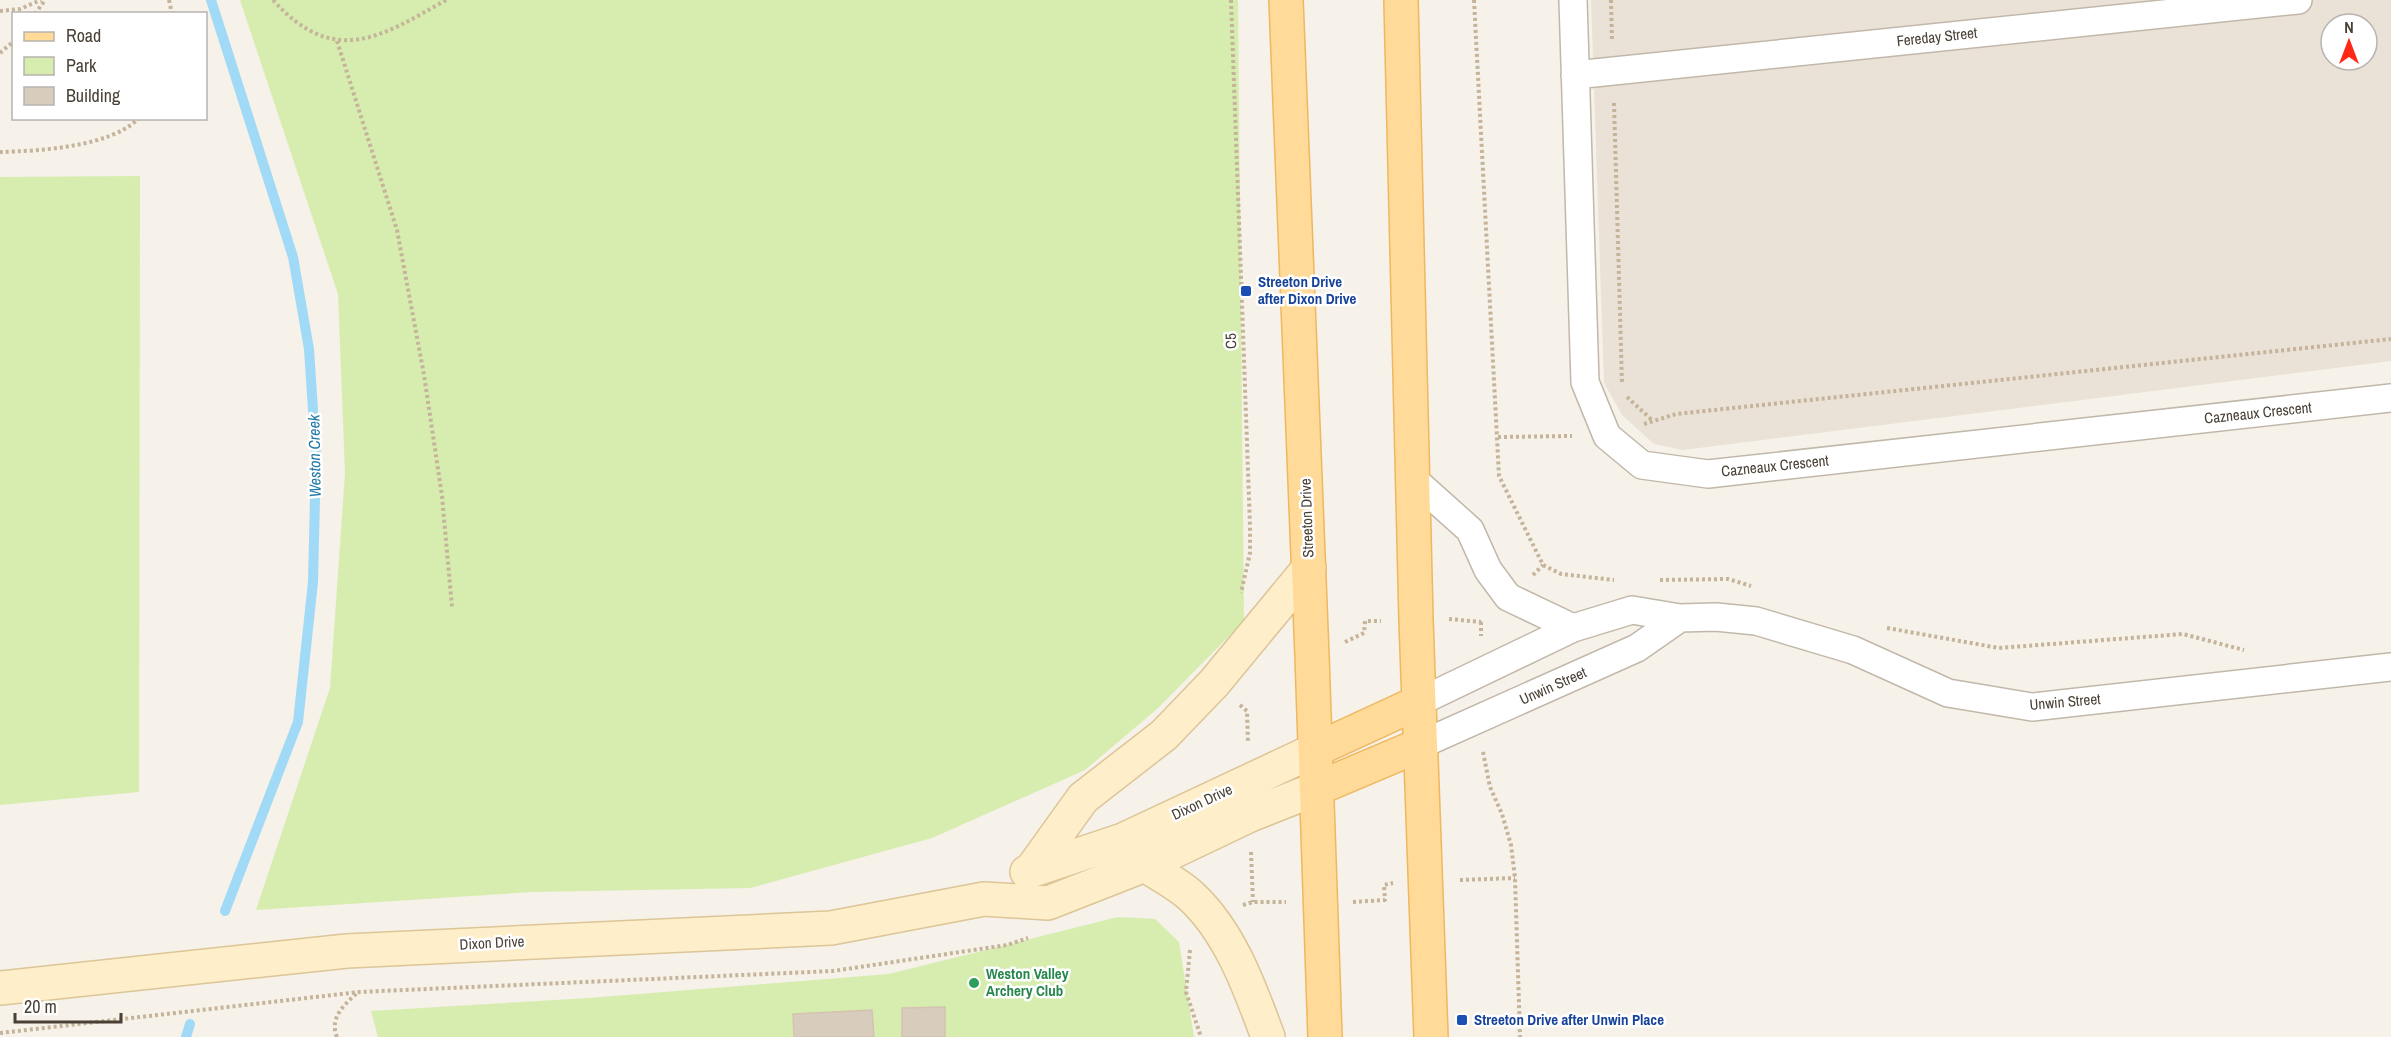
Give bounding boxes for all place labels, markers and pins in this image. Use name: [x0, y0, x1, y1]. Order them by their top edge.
place label: Streeton Drive after Dixon Drive: [1258, 271, 1357, 309]
marker: Streeton Drive after Dixon Drive: [1239, 284, 1253, 298]
place label: Weston Valley Archery Club: [986, 963, 1069, 1001]
marker: Weston Valley Archery Club: [967, 976, 981, 990]
place label: Streeton Drive after Unwin Place: [1474, 1009, 1664, 1030]
marker: Streeton Drive after Unwin Place: [1455, 1013, 1469, 1027]

